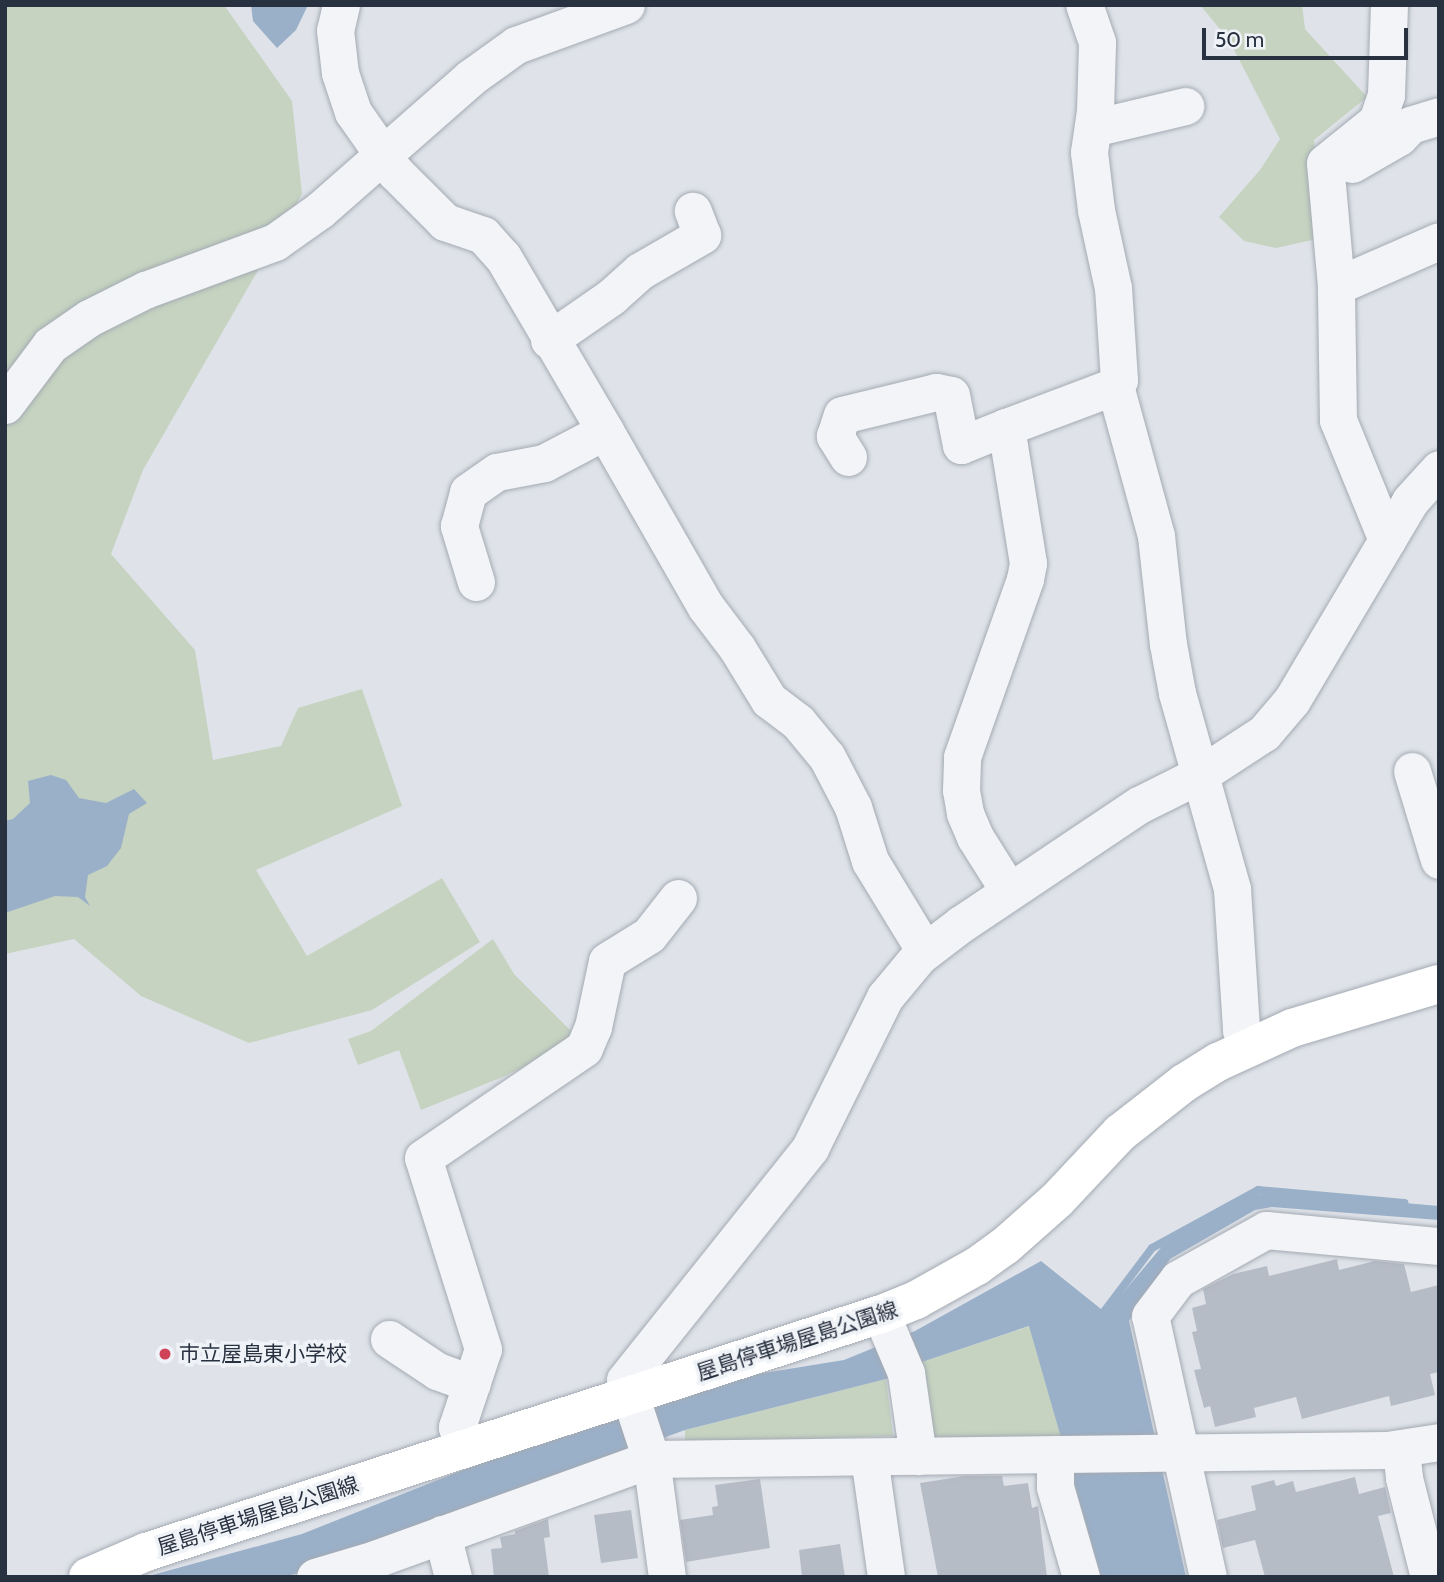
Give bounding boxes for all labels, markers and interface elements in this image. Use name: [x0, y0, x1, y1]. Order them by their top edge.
scale bar: [1206, 14, 1412, 58]
text: 50 m: [1215, 27, 1264, 52]
street label: 屋島停車場屋島公園線: [693, 1297, 901, 1385]
place label: 市立屋島東小学校: [179, 1341, 347, 1367]
marker: 市立屋島東小学校: [157, 1346, 173, 1362]
street label: 屋島停車場屋島公園線: [154, 1472, 362, 1560]

